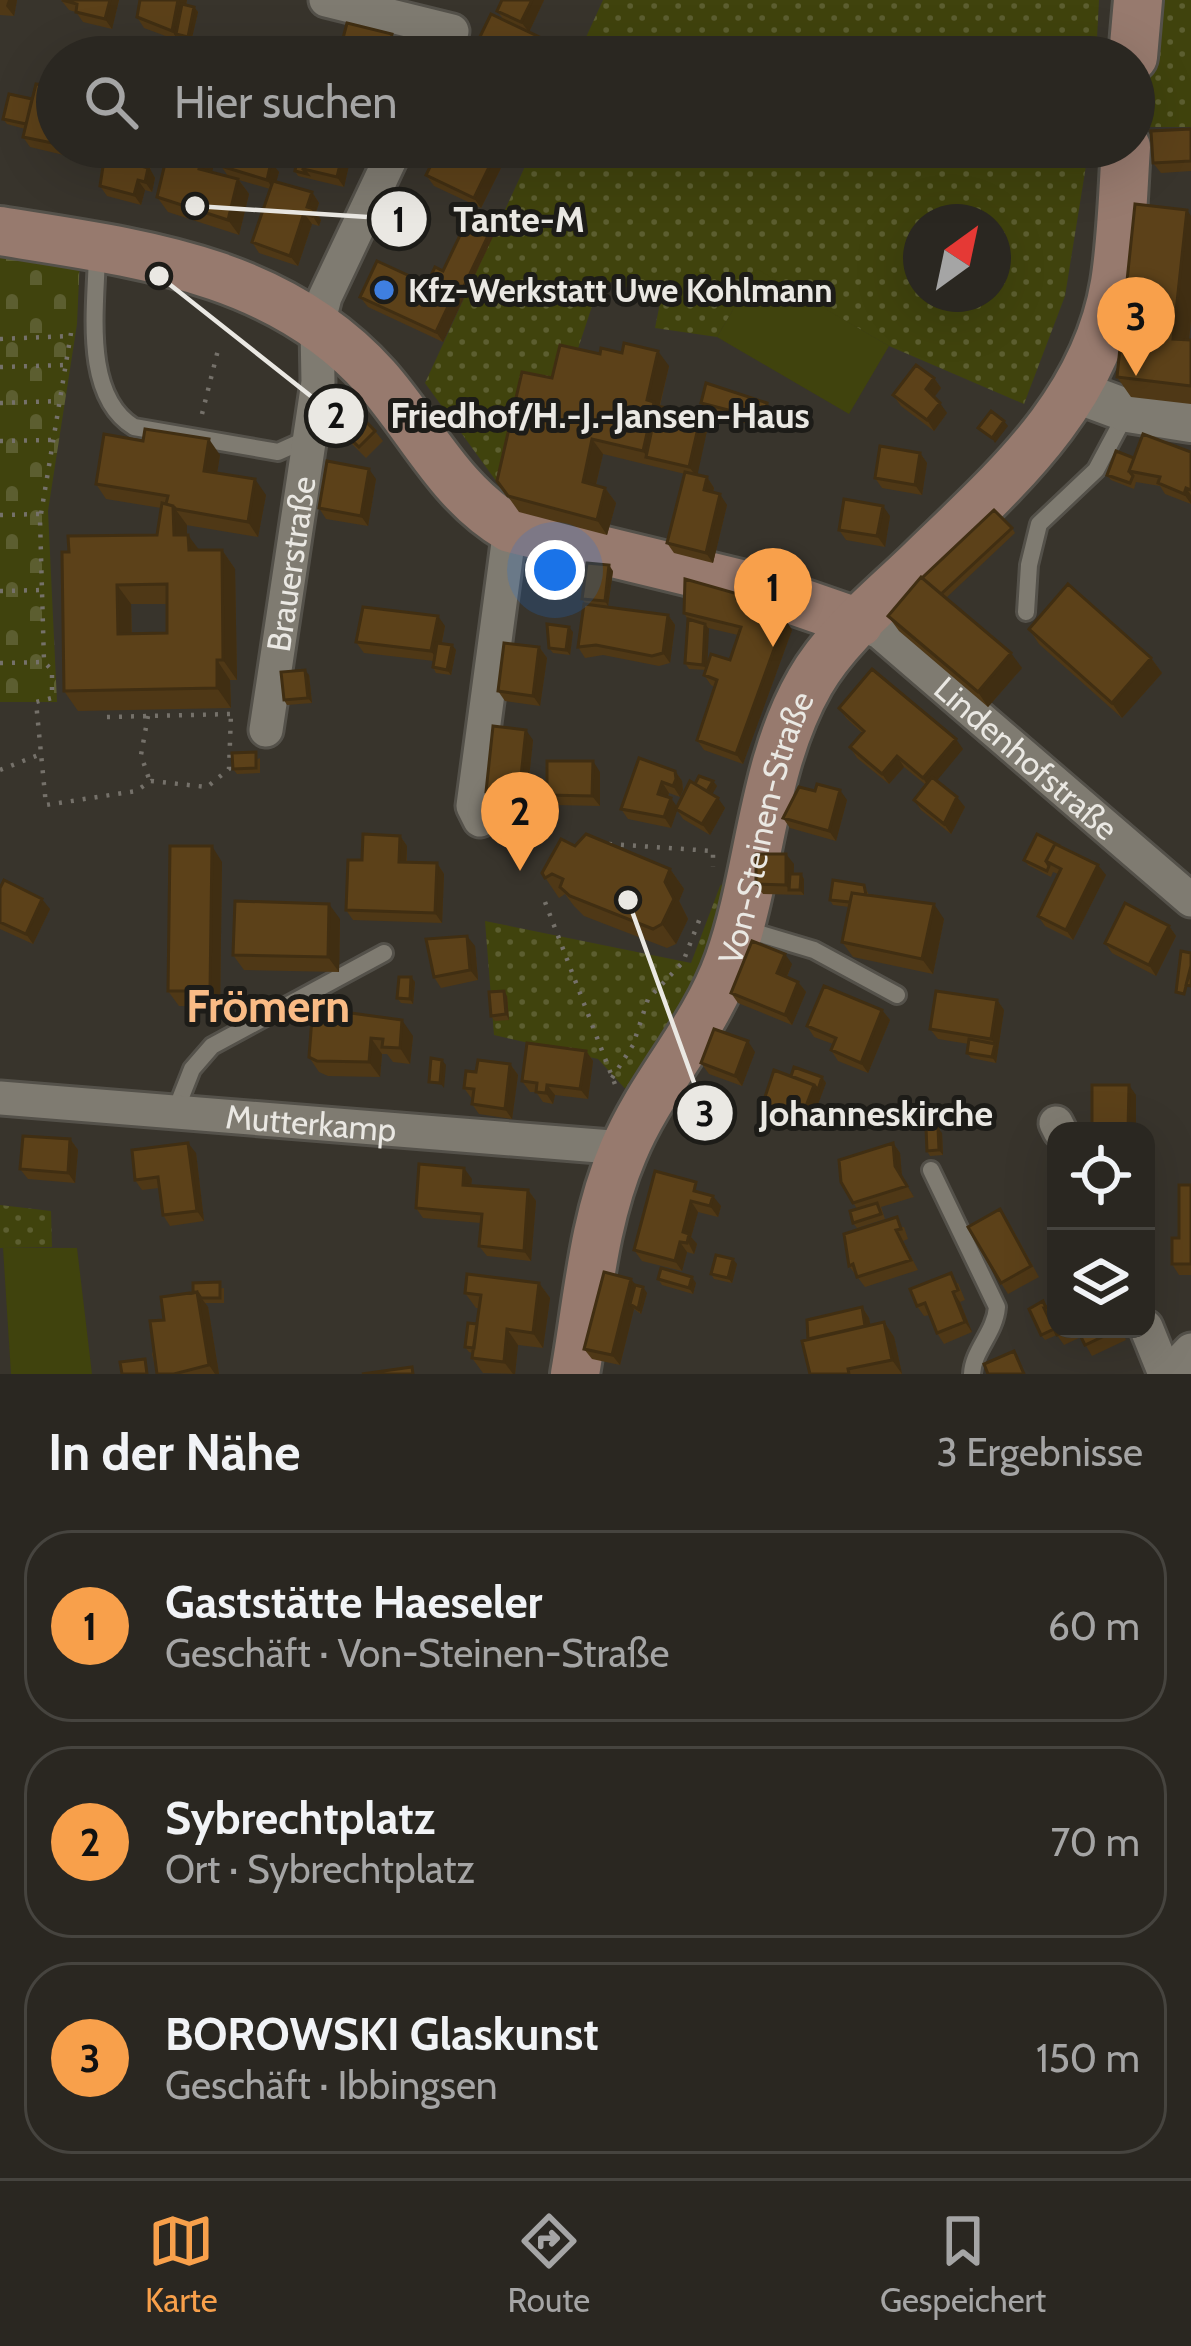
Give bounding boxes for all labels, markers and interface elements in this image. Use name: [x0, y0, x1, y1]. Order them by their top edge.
search box: [36, 36, 1155, 168]
icon: search: [78, 69, 144, 135]
text: Hier suchen: [174, 75, 398, 129]
callout: Tante-M: [369, 183, 609, 255]
text: 1: [392, 197, 406, 241]
text: Tante-M: [453, 197, 585, 241]
north arrow: [903, 204, 1011, 312]
place label: Kfz-Werkstatt Uwe Kohlmann: [408, 270, 833, 310]
marker: Kfz-Werkstatt Uwe Kohlmann: [371, 277, 397, 303]
pin: 3: [1097, 277, 1175, 376]
callout: Friedhof/H.-J.-Jansen-Haus: [306, 380, 834, 452]
text: 2: [326, 393, 346, 437]
text: Friedhof/H.-J.-Jansen-Haus: [390, 393, 810, 437]
street label: Brauerstraße: [258, 473, 324, 654]
your location: [525, 540, 585, 600]
pin: 1: [734, 548, 812, 647]
street label: Lindenhofstraße: [926, 668, 1126, 848]
street label: Von-Steinen-Straße: [709, 684, 822, 970]
pin: 2: [481, 772, 559, 871]
district label: Frömern: [186, 979, 350, 1033]
callout: Johanneskirche: [675, 1077, 1017, 1149]
text: 3: [695, 1091, 715, 1135]
text: Johanneskirche: [758, 1091, 993, 1135]
street label: Mutterkamp: [224, 1096, 398, 1150]
map controls: [1047, 1122, 1155, 1338]
button: locate: [1047, 1122, 1155, 1230]
button: layers: [1047, 1230, 1155, 1338]
text: In der Nähe: [48, 1421, 301, 1483]
text: 3 Ergebnisse: [936, 1428, 1143, 1476]
text: Gaststätte Haeseler: [165, 1575, 542, 1629]
text: 1: [83, 1602, 97, 1650]
text: 60 m: [1048, 1602, 1140, 1650]
text: Geschäft · Von-Steinen-Straße: [165, 1629, 670, 1677]
text: Sybrechtplatz: [165, 1791, 435, 1845]
text: 2: [80, 1818, 100, 1866]
text: 70 m: [1051, 1818, 1140, 1866]
text: Ort · Sybrechtplatz: [165, 1845, 475, 1893]
text: BOROWSKI Glaskunst: [165, 2007, 599, 2061]
text: 3: [79, 2034, 101, 2082]
text: 150 m: [1036, 2034, 1140, 2082]
text: Geschäft · Ibbingsen: [165, 2061, 498, 2109]
tab: Karte: [145, 2208, 218, 2320]
tab: Route: [508, 2208, 590, 2320]
tab: Gespeichert: [880, 2208, 1046, 2320]

